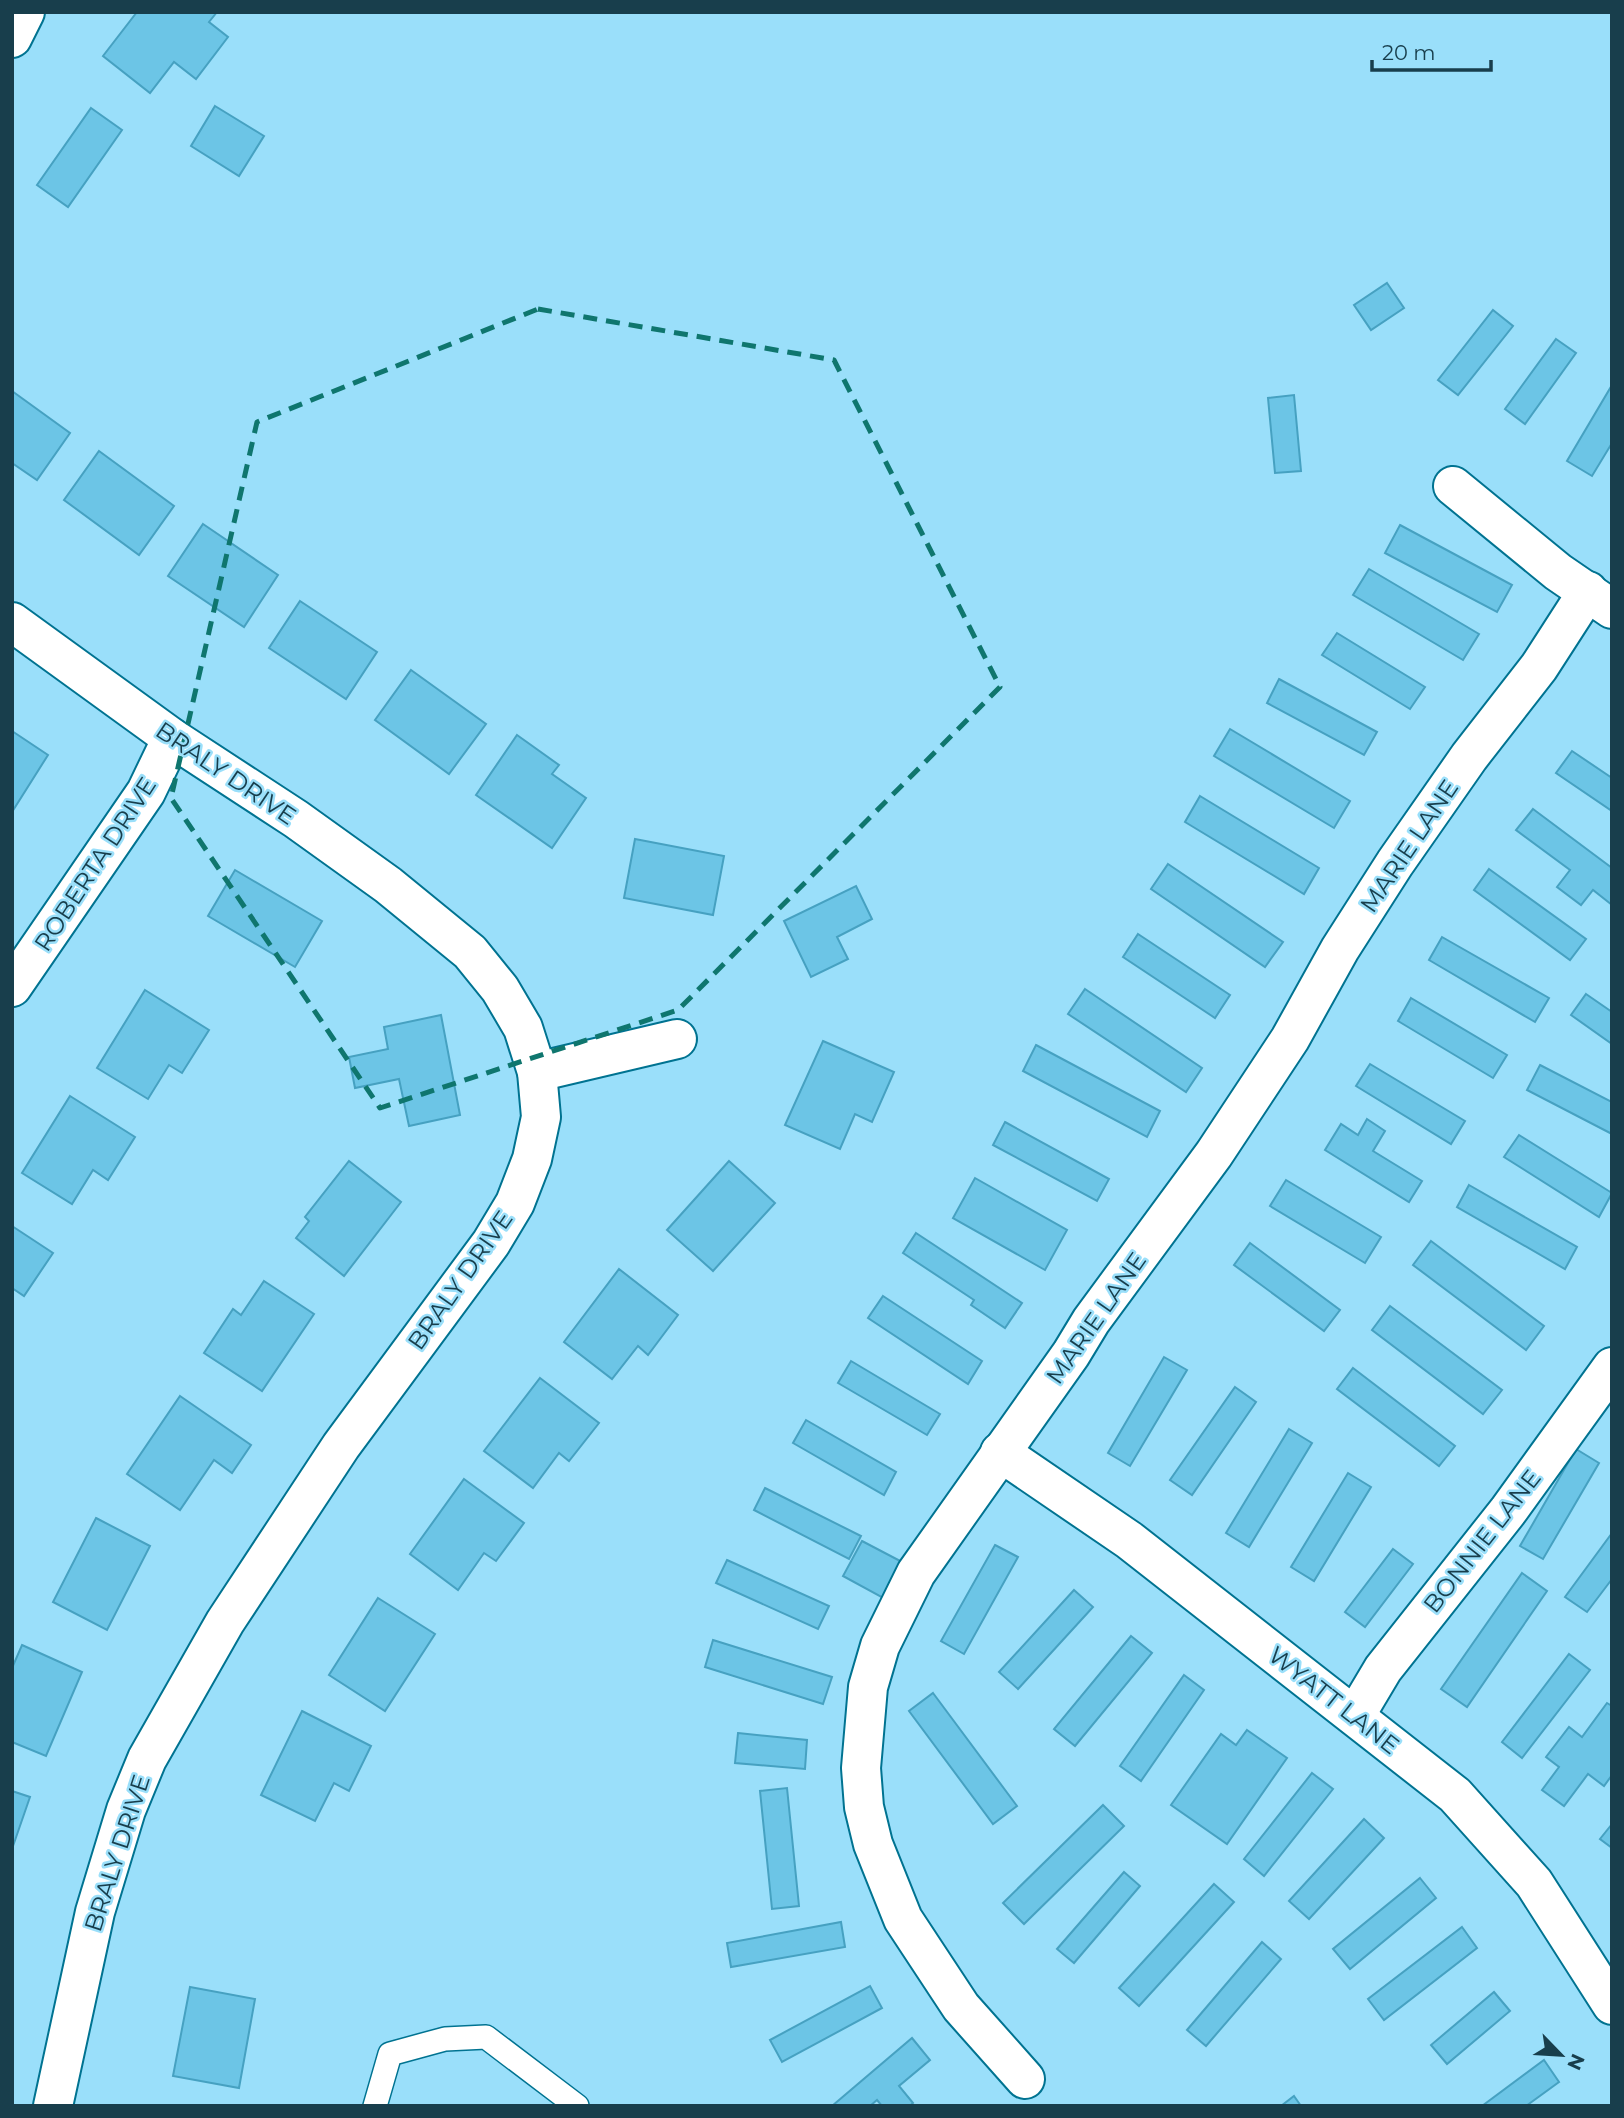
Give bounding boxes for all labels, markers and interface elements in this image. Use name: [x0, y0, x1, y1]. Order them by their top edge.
scale bar: [1372, 28, 1491, 72]
text: 20 m: [1382, 40, 1436, 65]
street label: BRALY DRIVE: [150, 715, 302, 831]
street label: ROBERTA DRIVE: [28, 772, 162, 956]
street label: MARIE LANE: [1354, 774, 1464, 918]
street label: BRALY DRIVE: [401, 1205, 519, 1355]
street label: MARIE LANE: [1040, 1247, 1152, 1389]
street label: BONNIE LANE: [1417, 1464, 1547, 1618]
street label: WYATT LANE: [1263, 1640, 1405, 1760]
street label: BRALY DRIVE: [78, 1771, 156, 1935]
north arrow: [1526, 2020, 1596, 2090]
text: N: [1562, 2050, 1590, 2074]

